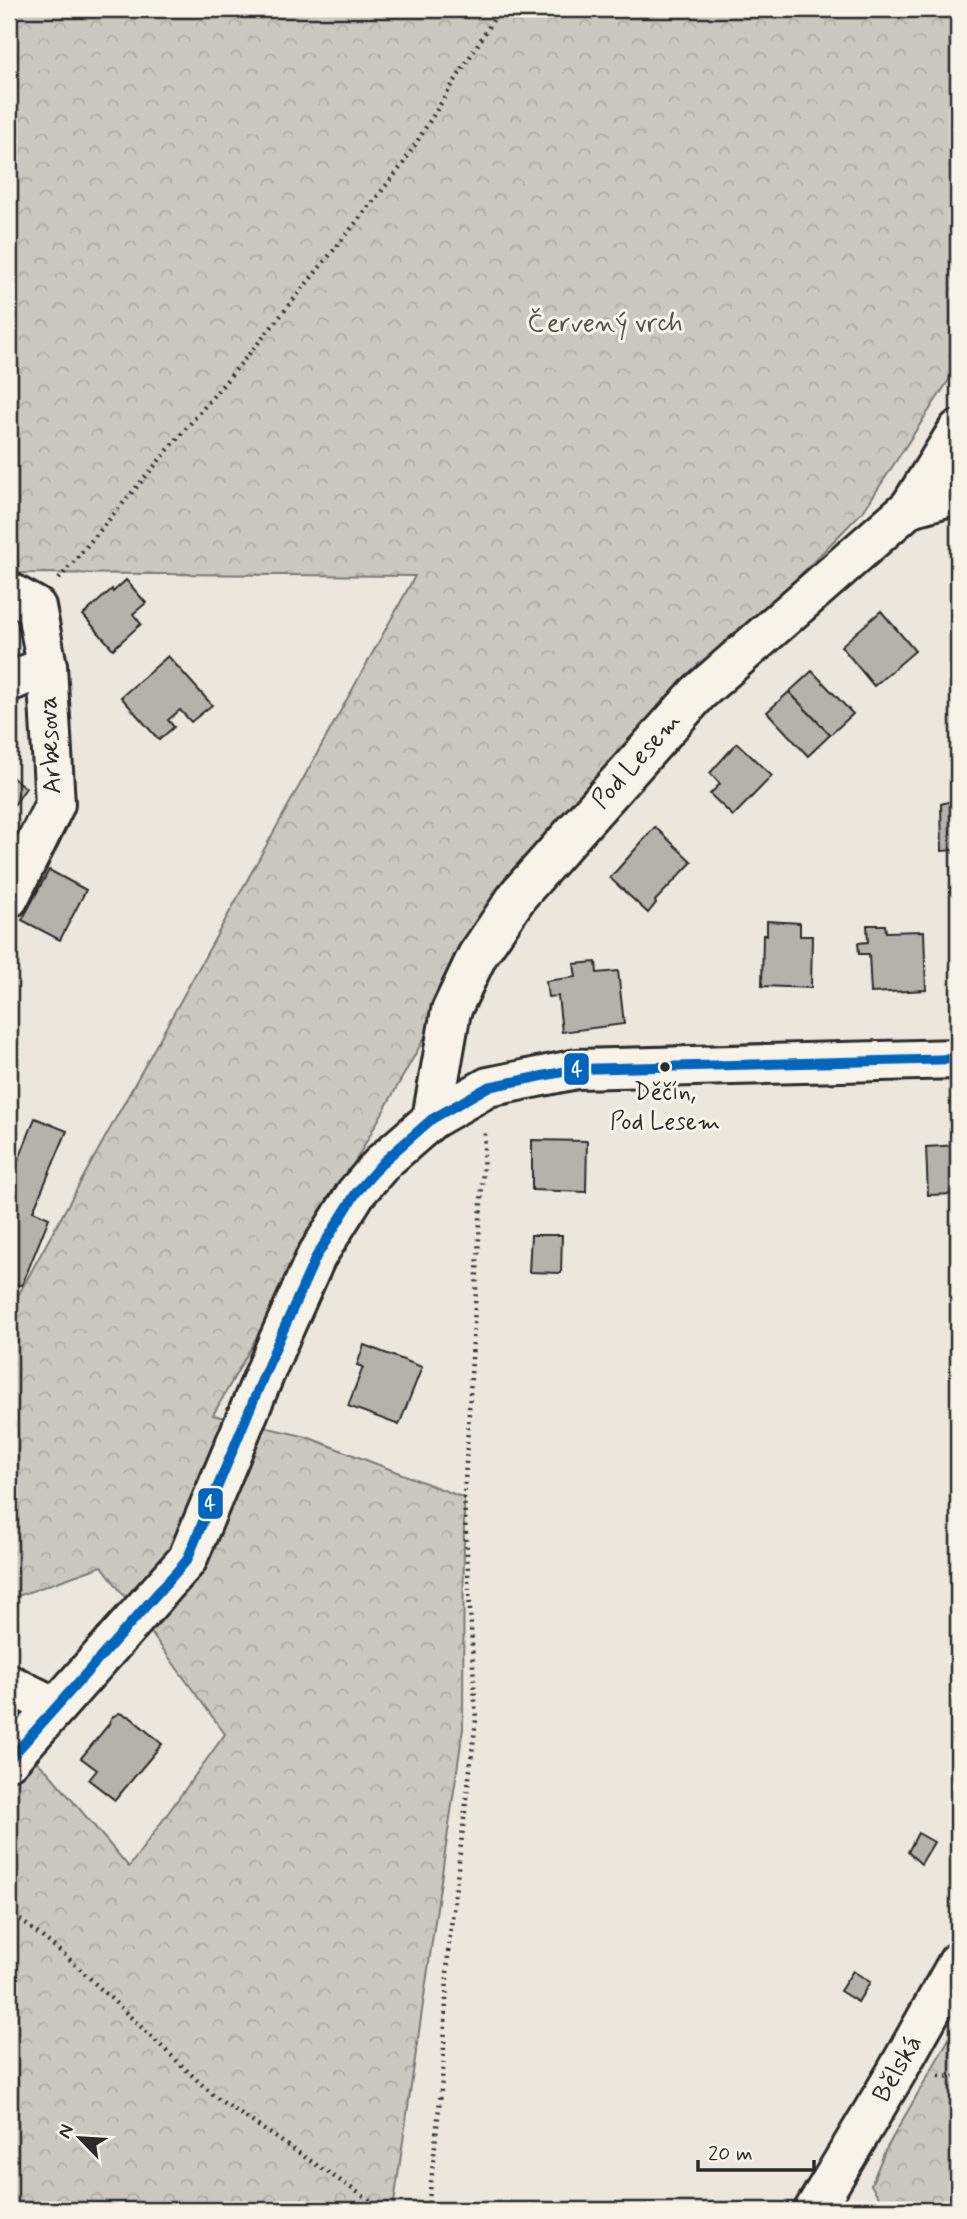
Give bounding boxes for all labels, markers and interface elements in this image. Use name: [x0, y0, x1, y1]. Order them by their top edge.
park label: Červený vrch: [527, 307, 683, 341]
street label: Arbesova: [31, 695, 71, 795]
street label: Pod Lesem: [584, 705, 690, 817]
line badge: 4: [563, 1052, 590, 1086]
text: 4: [571, 1058, 583, 1083]
marker: Děčín, Pod Lesem: [658, 1060, 672, 1074]
place label: Děčín, Pod Lesem: [610, 1077, 720, 1138]
line badge: 4: [197, 1487, 224, 1520]
text: 4: [204, 1492, 216, 1517]
street label: Bělská: [865, 2029, 931, 2109]
north arrow: [46, 2104, 116, 2174]
text: N: [52, 2120, 80, 2142]
scale bar: [698, 2128, 813, 2172]
text: 20 m: [708, 2140, 753, 2168]

